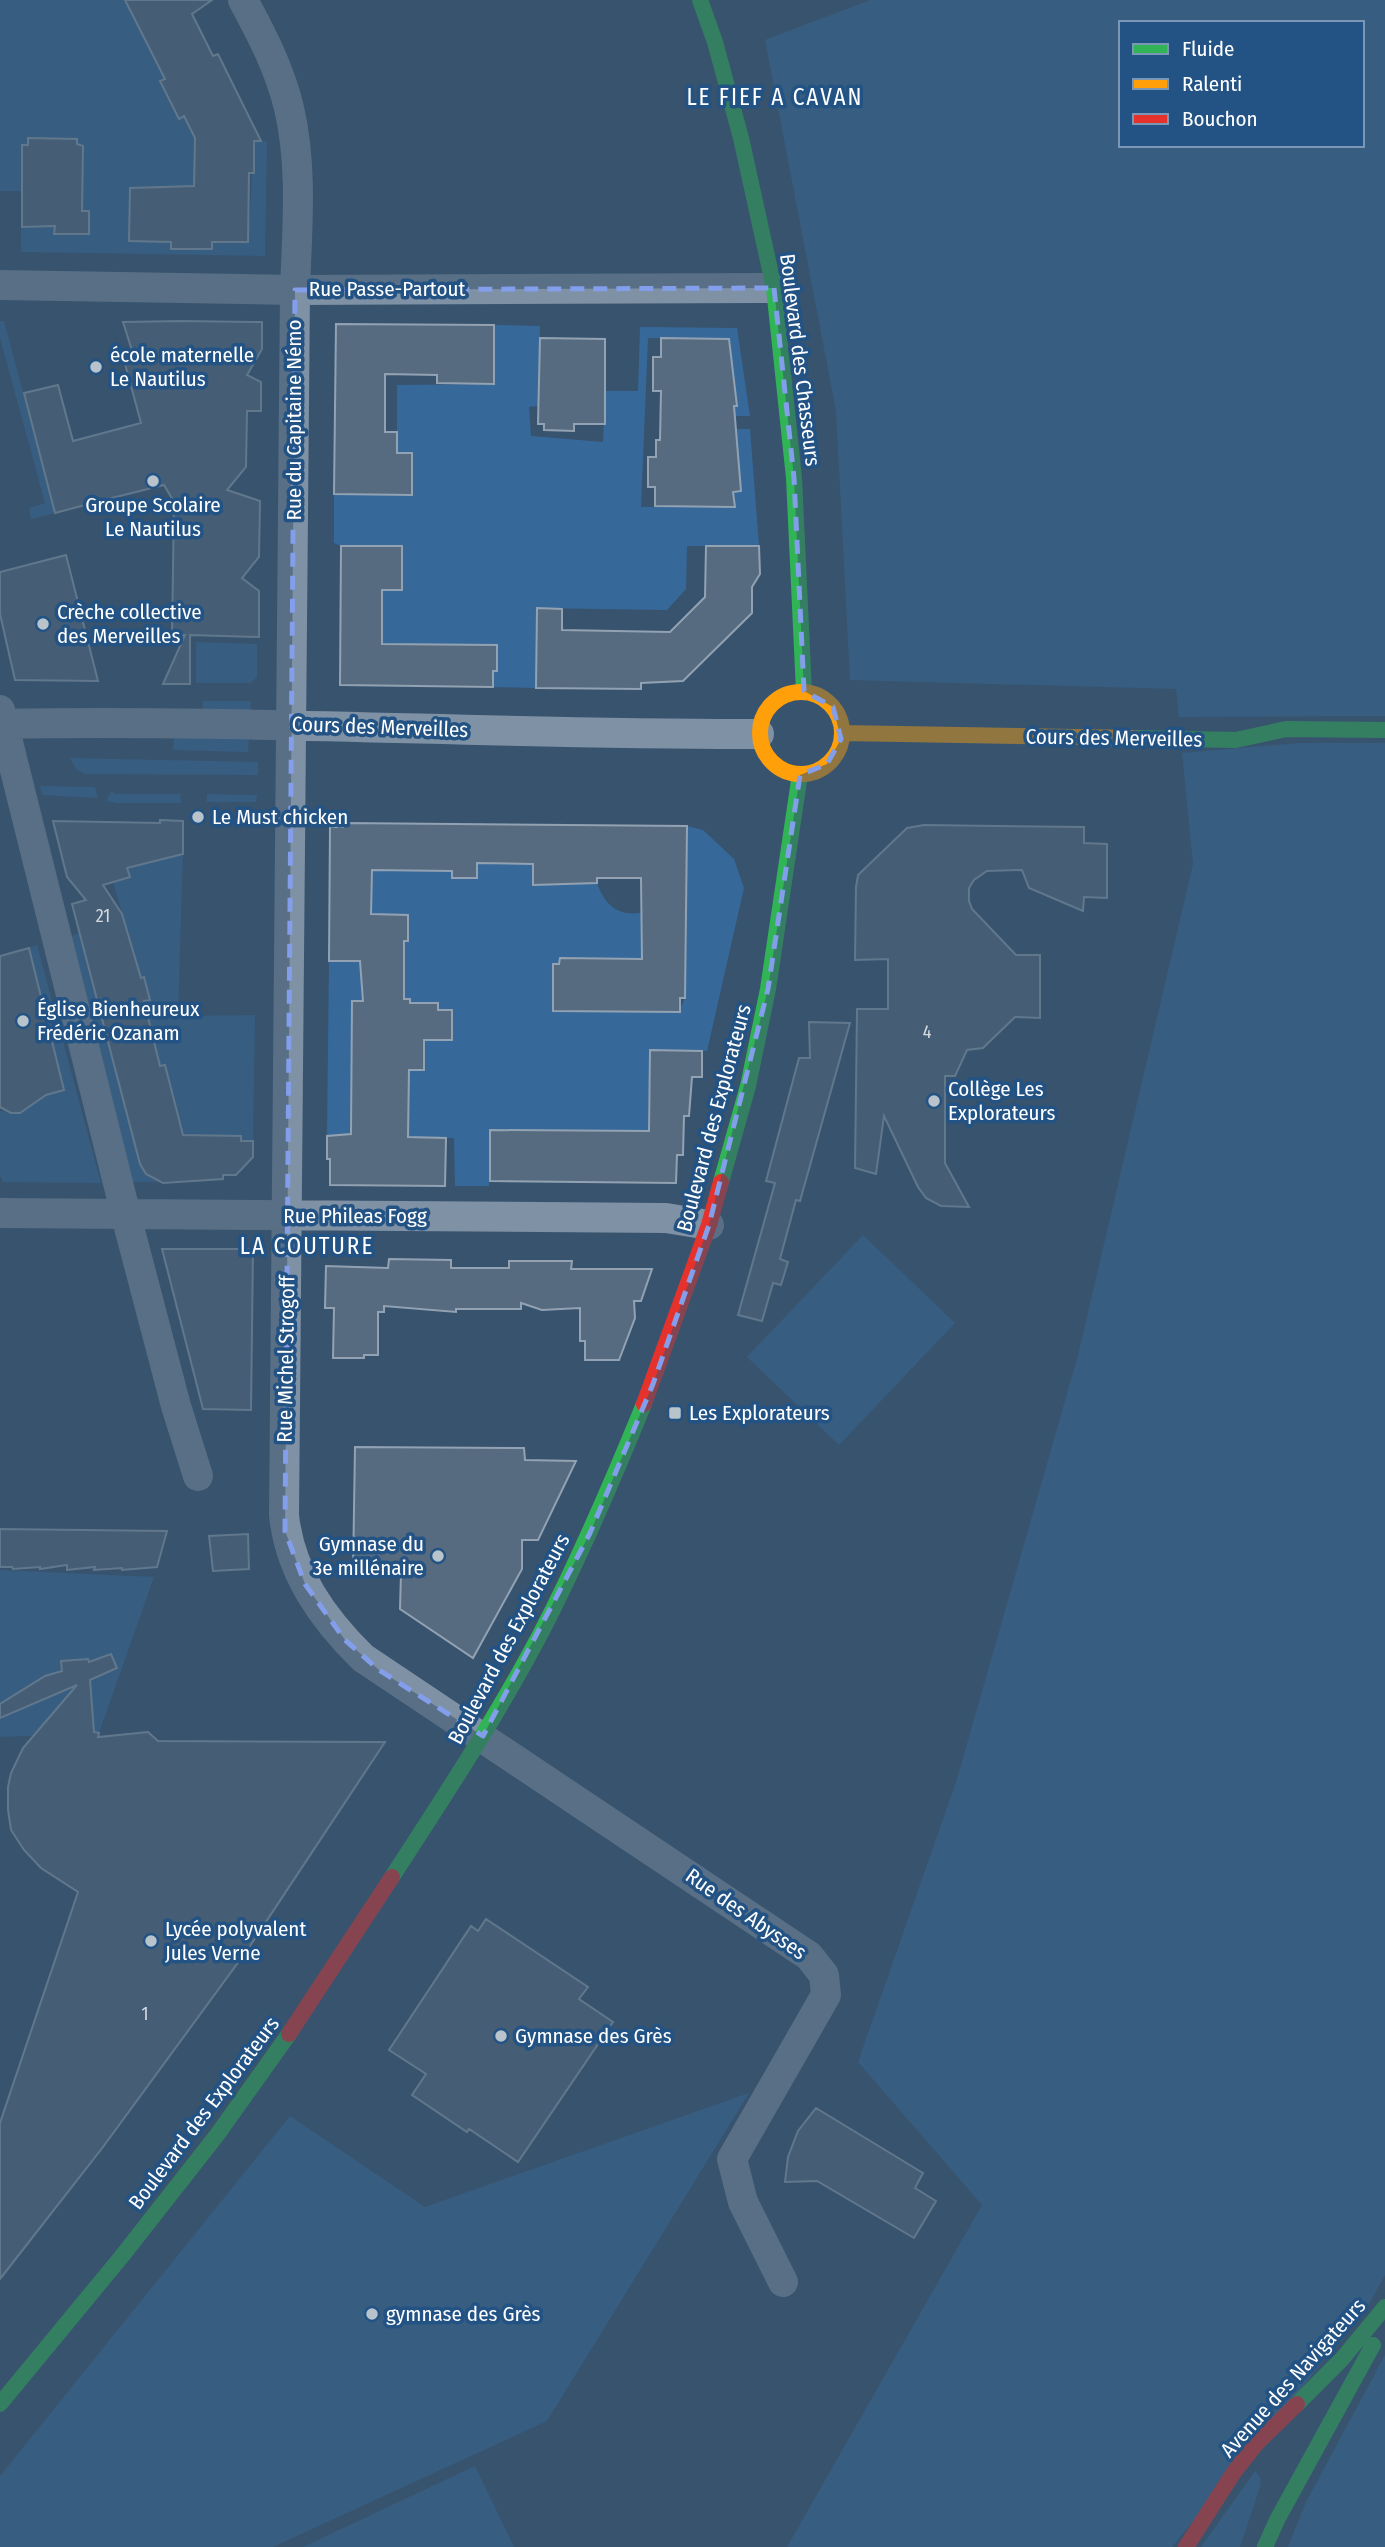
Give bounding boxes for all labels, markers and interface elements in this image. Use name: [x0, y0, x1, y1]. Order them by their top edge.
legend: [1119, 21, 1364, 147]
text: Fluide: [1182, 36, 1234, 62]
text: Ralenti: [1182, 71, 1242, 97]
district label: LE FIEF A CAVAN: [686, 83, 864, 111]
text: Bouchon: [1182, 106, 1258, 132]
street label: Boulevard des Chasseurs: [774, 252, 826, 468]
street label: Rue Passe-Partout: [309, 276, 465, 302]
street label: Rue du Capitaine Némo: [281, 319, 307, 521]
place label: école maternelle Le Nautilus: [110, 342, 254, 392]
marker: école maternelle Le Nautilus: [88, 359, 104, 375]
marker: Groupe Scolaire Le Nautilus: [145, 473, 161, 489]
place label: Groupe Scolaire Le Nautilus: [85, 492, 221, 542]
place label: Crèche collective des Merveilles: [57, 599, 202, 649]
marker: Crèche collective des Merveilles: [35, 616, 51, 632]
street label: Cours des Merveilles: [291, 711, 469, 743]
street label: Cours des Merveilles: [1025, 723, 1203, 753]
place label: Le Must chicken: [212, 804, 348, 830]
marker: Le Must chicken: [190, 809, 206, 825]
house number: 21: [96, 905, 110, 927]
place label: Église Bienheureux Frédéric Ozanam: [37, 996, 200, 1046]
street label: Boulevard des Explorateurs: [671, 1001, 757, 1235]
marker: Église Bienheureux Frédéric Ozanam: [15, 1013, 31, 1029]
house number: 4: [923, 1021, 932, 1043]
place label: Collège Les Explorateurs: [948, 1076, 1056, 1126]
marker: Collège Les Explorateurs: [926, 1093, 942, 1109]
street label: Rue Phileas Fogg: [283, 1203, 427, 1229]
district label: LA COUTURE: [240, 1232, 374, 1260]
street label: Rue Michel Strogoff: [272, 1274, 300, 1443]
place label: Les Explorateurs: [689, 1400, 830, 1426]
marker: Les Explorateurs: [667, 1405, 683, 1421]
street label: Boulevard des Explorateurs: [442, 1529, 576, 1749]
place label: Gymnase du 3e millénaire: [313, 1531, 424, 1581]
marker: Gymnase du 3e millénaire: [430, 1548, 446, 1564]
street label: Rue des Abysses: [681, 1863, 812, 1965]
place label: Lycée polyvalent Jules Verne: [165, 1916, 306, 1966]
marker: Lycée polyvalent Jules Verne: [143, 1933, 159, 1949]
house number: 1: [141, 2003, 149, 2025]
street label: Boulevard des Explorateurs: [123, 2011, 285, 2215]
place label: Gymnase des Grès: [515, 2023, 672, 2049]
marker: Gymnase des Grès: [493, 2028, 509, 2044]
street label: Avenue des Navigateurs: [1215, 2293, 1371, 2463]
place label: gymnase des Grès: [386, 2301, 541, 2327]
marker: gymnase des Grès: [364, 2306, 380, 2322]

